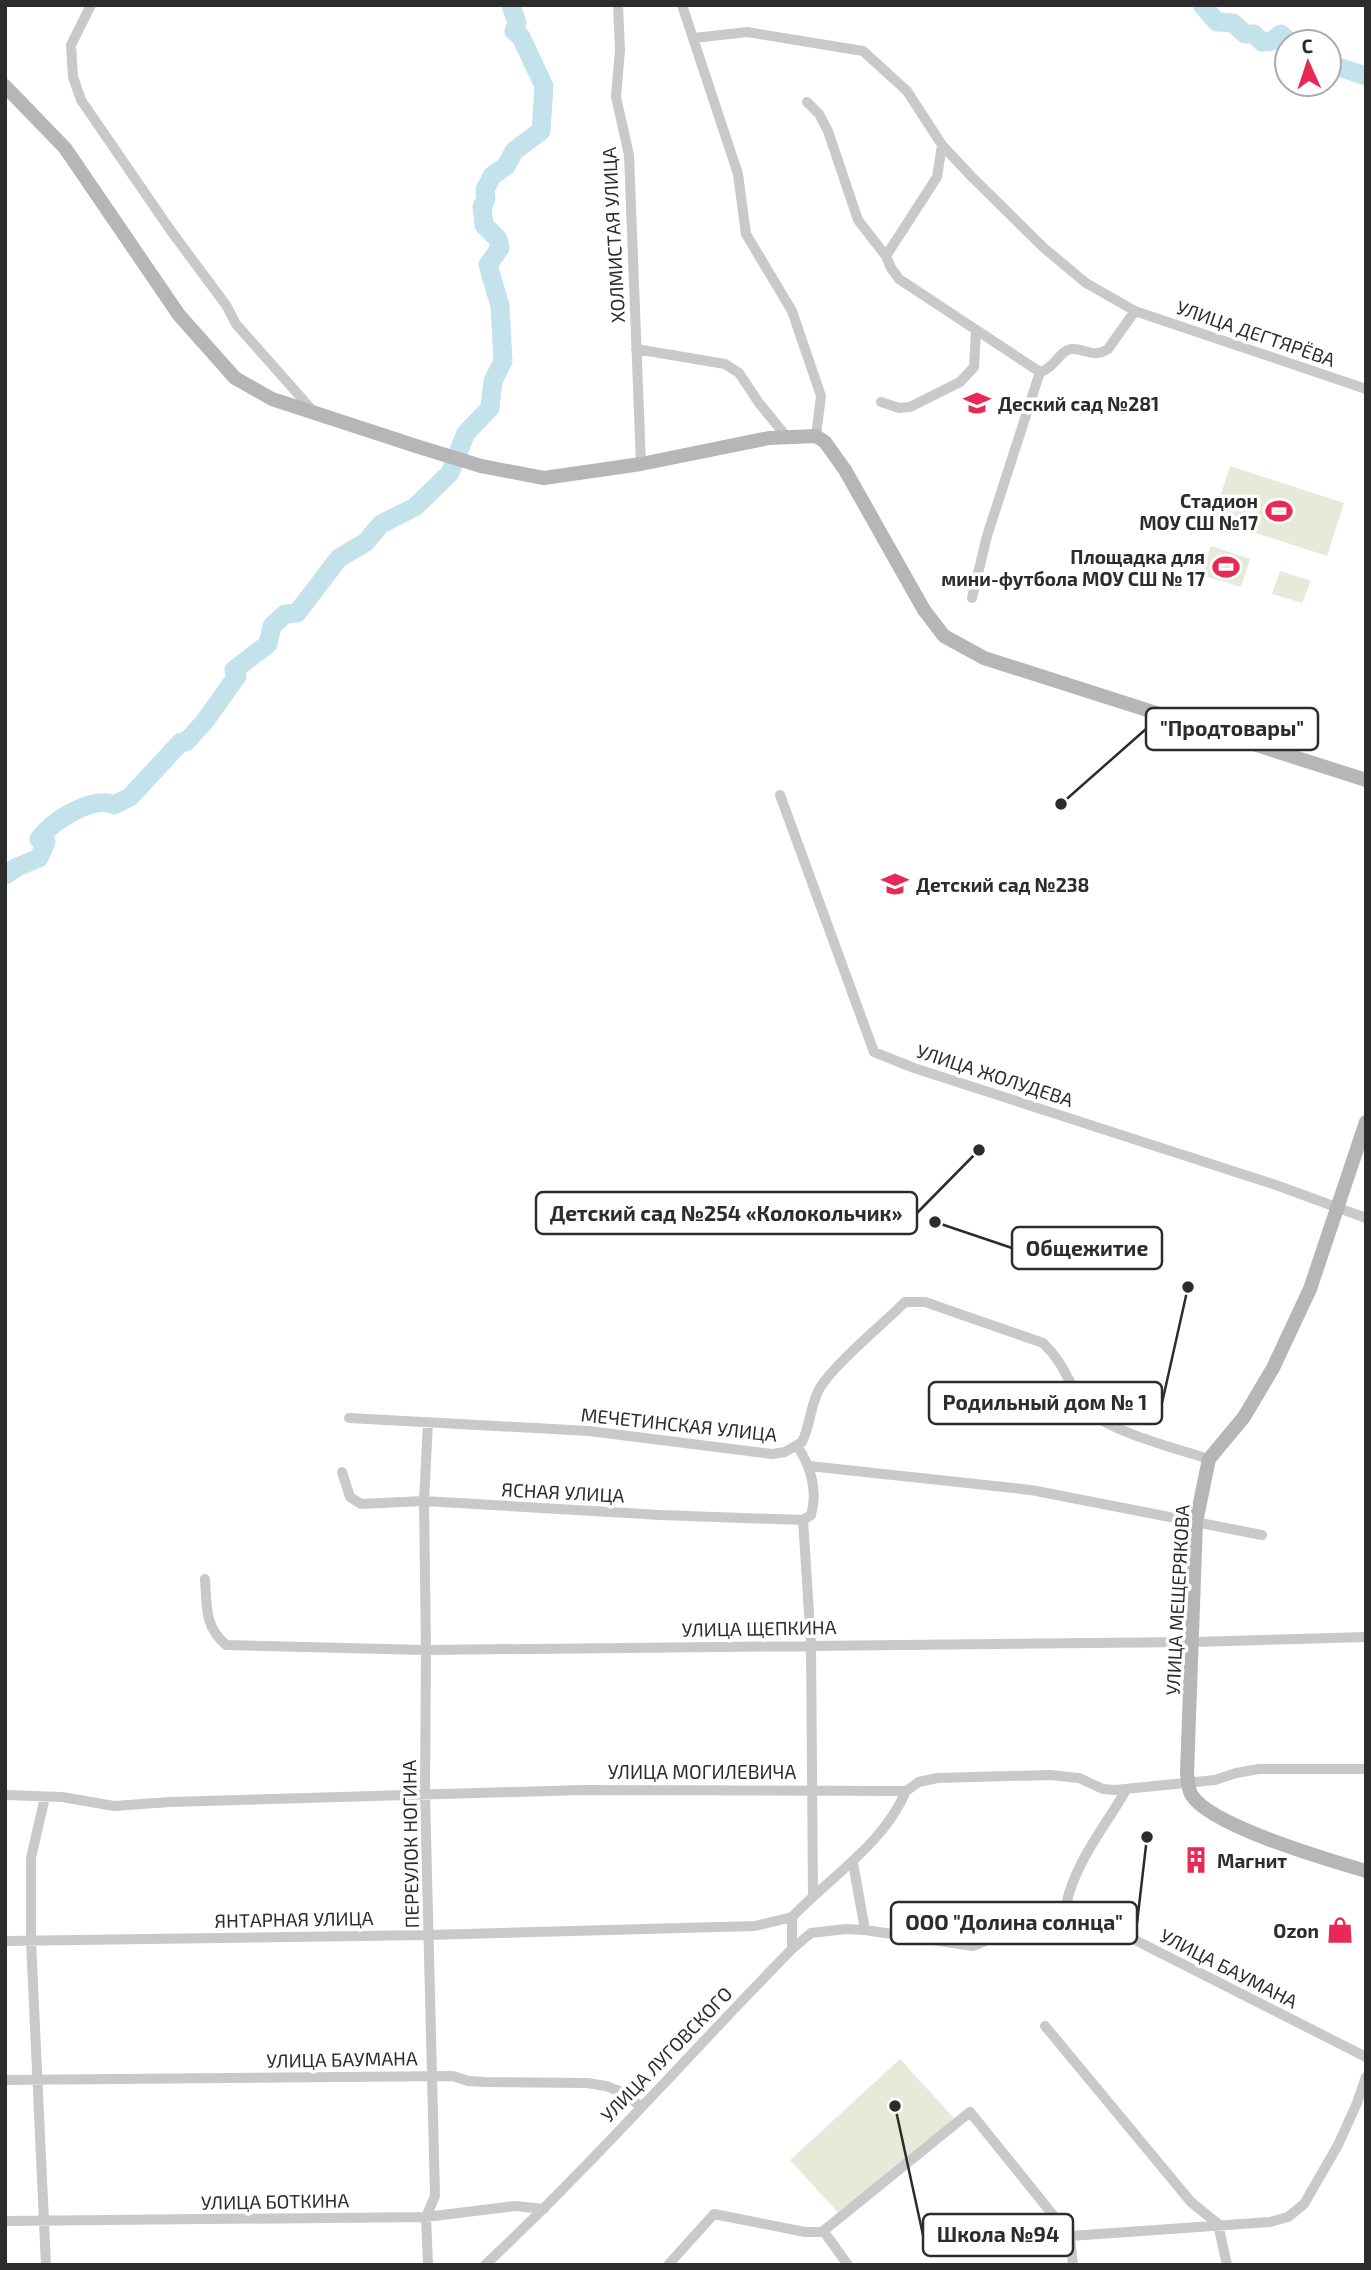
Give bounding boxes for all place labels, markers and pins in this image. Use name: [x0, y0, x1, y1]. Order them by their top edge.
school or university icon: Деский сад №281: [962, 388, 992, 418]
place label: Деский сад №281: [998, 392, 1159, 415]
place label: Стадион МОУ СШ №17: [1139, 489, 1258, 534]
sports icon: Стадион МОУ СШ №17: [1264, 496, 1294, 526]
place label: Площадка для мини-футбола МОУ СШ № 17: [941, 545, 1205, 590]
sports icon: Площадка для мини-футбола МОУ СШ № 17: [1211, 552, 1241, 582]
callout: "Продтовары": [1146, 708, 1318, 750]
school or university icon: Детский сад №238: [880, 869, 910, 899]
place label: Детский сад №238: [916, 873, 1089, 896]
callout: Детский сад №254 «Колокольчик»: [536, 1192, 917, 1234]
callout: Общежитие: [1012, 1227, 1162, 1269]
callout: Родильный дом № 1: [929, 1382, 1162, 1424]
building icon: Магнит: [1181, 1845, 1211, 1875]
place label: Магнит: [1217, 1849, 1287, 1872]
callout: ООО "Долина солнца": [891, 1902, 1137, 1944]
shop icon: Ozon: [1325, 1915, 1355, 1945]
place label: Ozon: [1273, 1919, 1319, 1942]
callout: Школа №94: [923, 2214, 1073, 2256]

